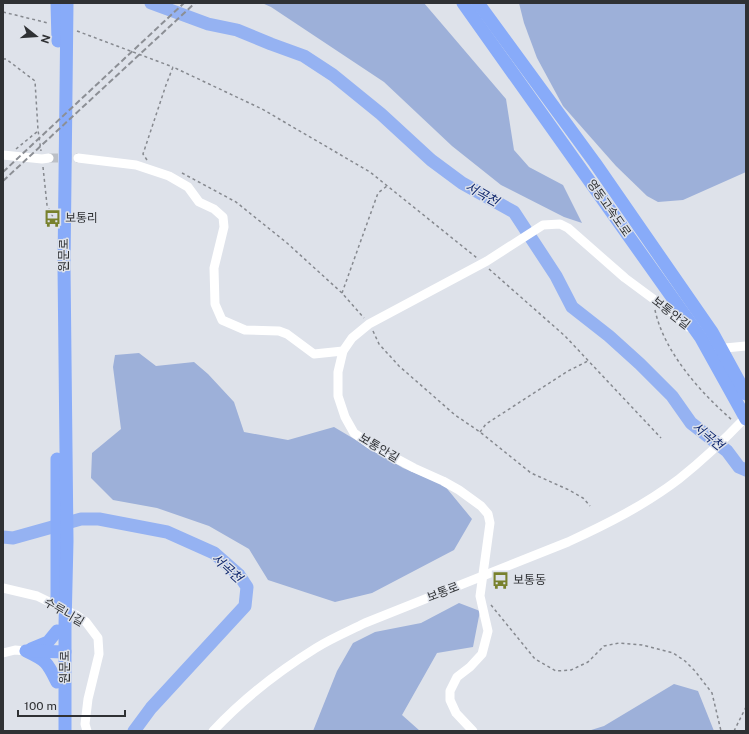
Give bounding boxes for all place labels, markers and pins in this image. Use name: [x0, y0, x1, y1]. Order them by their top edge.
bus stop icon: 보통리: [42, 208, 62, 228]
place label: 보통리: [65, 211, 98, 225]
bus stop icon: 보통동: [490, 570, 510, 590]
place label: 보통동: [513, 573, 546, 587]

